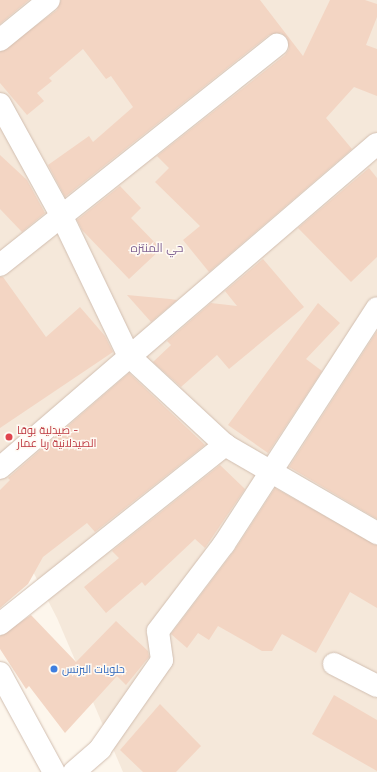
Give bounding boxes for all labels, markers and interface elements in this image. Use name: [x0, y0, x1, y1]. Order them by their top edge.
district label: حي المنتزه: [131, 241, 183, 255]
place label: صيدلية بوقا - الصيدلانية ربا عمار: [17, 424, 96, 450]
marker: صيدلية بوقا - الصيدلانية ربا عمار: [4, 432, 14, 442]
place label: حلويات البرنس: [62, 662, 125, 676]
marker: حلويات البرنس: [49, 664, 59, 674]

